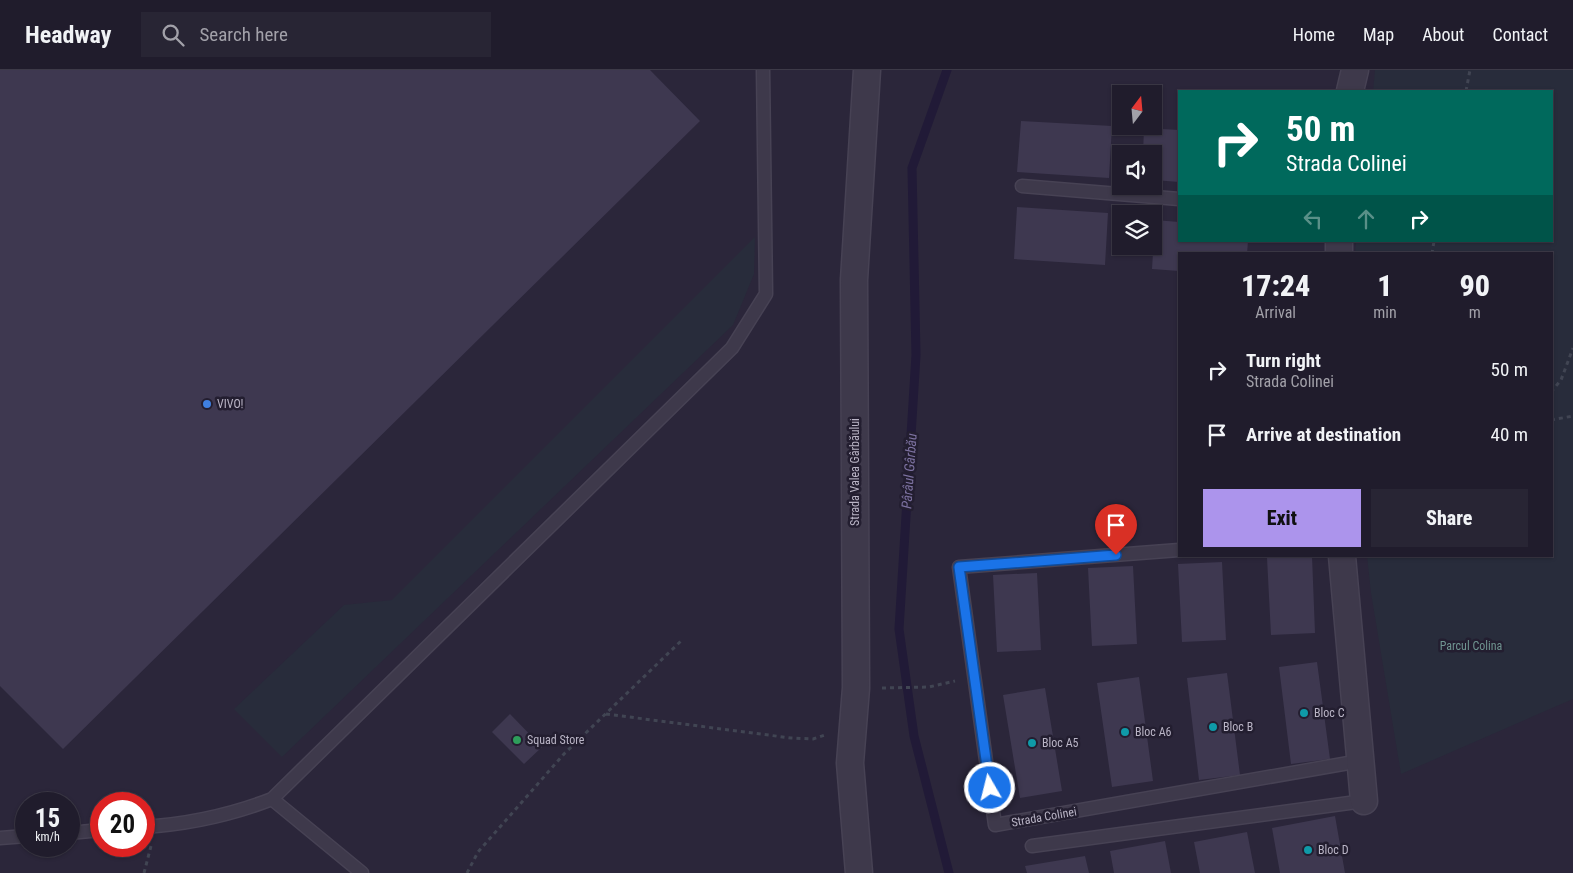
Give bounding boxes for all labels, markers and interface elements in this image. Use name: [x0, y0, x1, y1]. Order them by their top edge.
search box: [141, 12, 491, 57]
text: Headway: [25, 21, 111, 49]
icon: search: [159, 21, 187, 49]
text: Search here: [199, 23, 288, 46]
text: Home: [1293, 24, 1335, 45]
text: Map: [1363, 24, 1394, 45]
text: About: [1422, 24, 1464, 45]
text: Contact: [1492, 24, 1548, 45]
north arrow: [1112, 85, 1162, 135]
map controls: [1112, 85, 1162, 255]
text: 50 m: [1286, 109, 1355, 150]
icon: right: [1203, 110, 1268, 175]
button: sound: [1112, 145, 1162, 195]
text: Strada Colinei: [1286, 151, 1407, 176]
button: layers: [1112, 205, 1162, 255]
icon: left: [1299, 205, 1327, 233]
icon: ahead: [1352, 205, 1380, 233]
icon: right: [1405, 205, 1433, 233]
text: 17:24: [1241, 268, 1310, 303]
text: 1: [1377, 268, 1393, 303]
text: 90: [1460, 268, 1490, 303]
text: Arrival: [1255, 303, 1296, 322]
text: min: [1373, 303, 1397, 322]
text: m: [1469, 303, 1481, 322]
text: Turn right: [1246, 349, 1321, 372]
icon: right: [1203, 356, 1231, 384]
text: 50 m: [1491, 358, 1528, 381]
text: Strada Colinei: [1246, 372, 1334, 391]
place label: VIVO!: [217, 397, 244, 411]
marker: VIVO!: [201, 398, 213, 410]
street label: Strada Valea Gârbăului: [848, 418, 862, 526]
icon: arrive: [1203, 421, 1231, 449]
text: Arrive at destination: [1246, 423, 1401, 446]
text: 40 m: [1491, 423, 1528, 446]
water label: Pârâul Gârbău: [898, 432, 920, 509]
button: Exit: [1203, 489, 1361, 547]
button: Share: [1371, 489, 1528, 547]
pin: [1095, 504, 1137, 555]
icon: arrive: [1102, 511, 1130, 539]
park label: Parcul Colina: [1440, 639, 1503, 653]
place label: Bloc C: [1314, 706, 1345, 720]
marker: Bloc C: [1298, 707, 1310, 719]
place label: Bloc B: [1223, 720, 1253, 734]
marker: Bloc B: [1207, 721, 1219, 733]
place label: Bloc A6: [1135, 725, 1172, 739]
marker: Bloc A6: [1119, 726, 1131, 738]
place label: Squad Store: [527, 733, 585, 747]
marker: Squad Store: [511, 734, 523, 746]
place label: Bloc A5: [1042, 736, 1079, 750]
marker: Bloc A5: [1026, 737, 1038, 749]
position arrow: [963, 761, 1015, 813]
speed limit sign: 20: [90, 792, 155, 857]
text: 15: [35, 804, 60, 833]
street label: Strada Colinei: [1010, 804, 1078, 830]
text: km/h: [35, 830, 60, 844]
place label: Bloc D: [1318, 843, 1349, 857]
marker: Bloc D: [1302, 844, 1314, 856]

